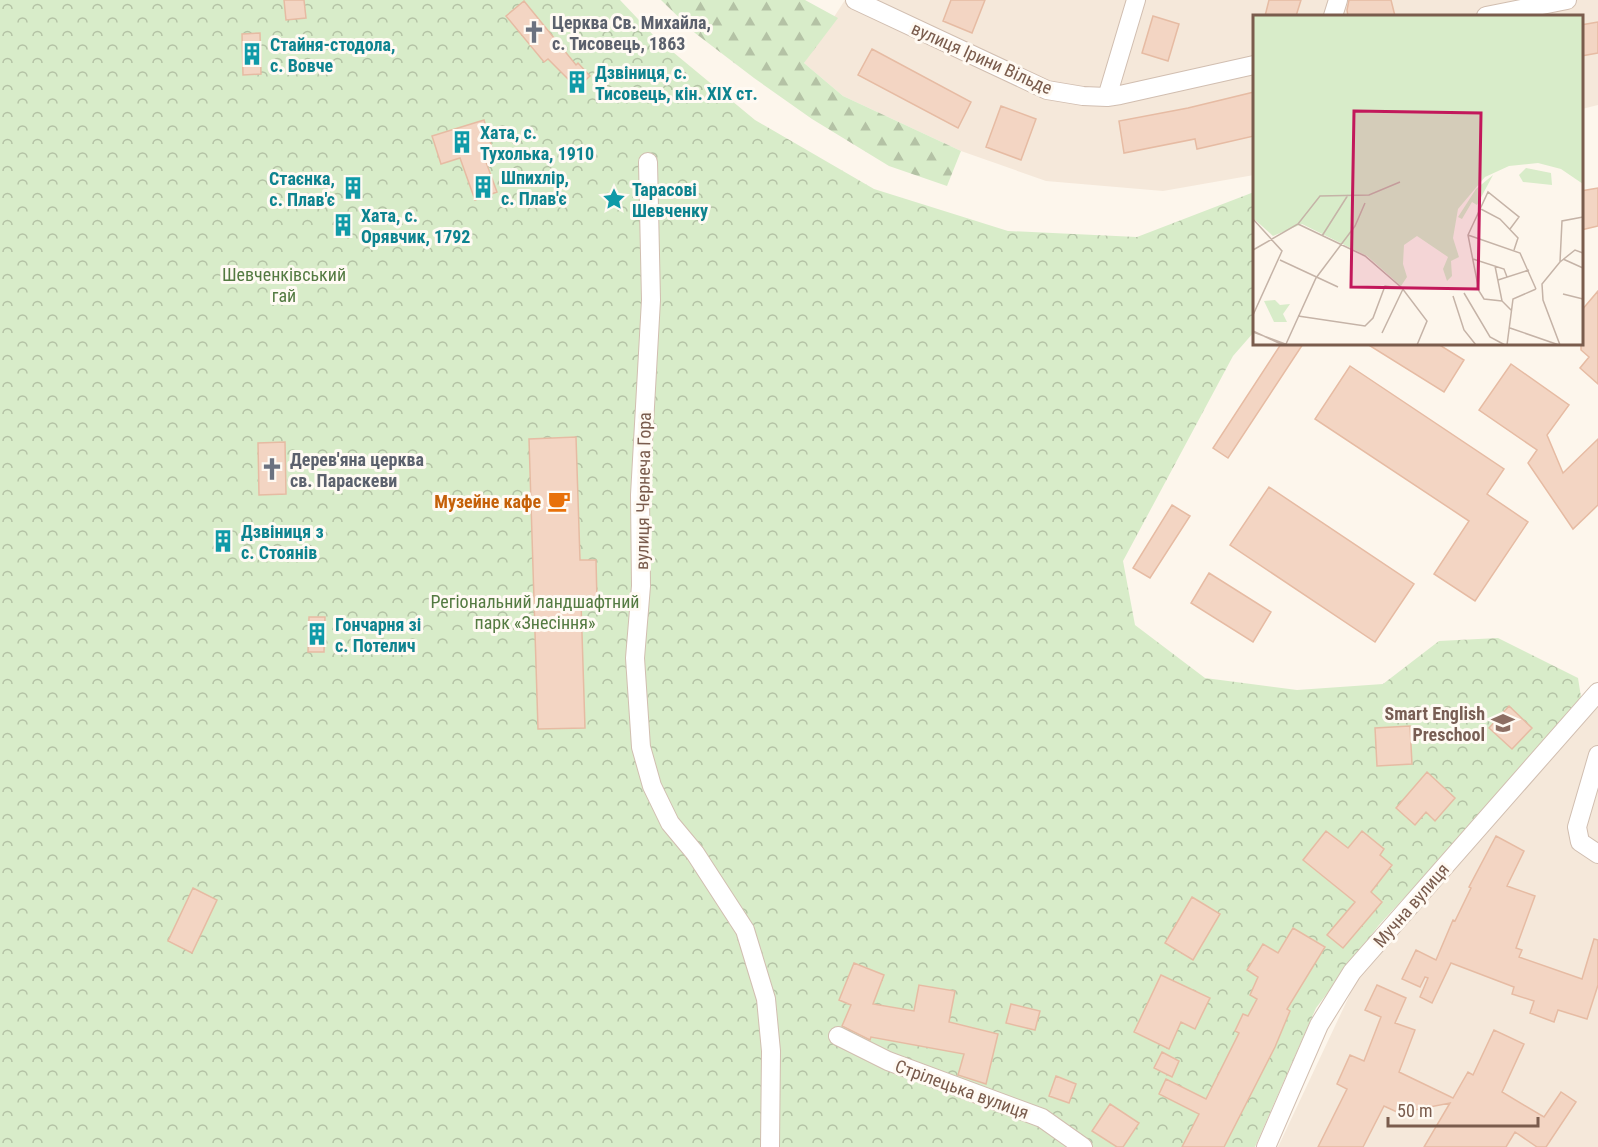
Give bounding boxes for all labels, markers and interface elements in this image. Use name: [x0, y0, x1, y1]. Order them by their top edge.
place label: Церква Св. Михайла, с. Тисовець, 1863: [552, 12, 711, 54]
inset map: [1253, 15, 1583, 345]
street label: вулиця Ірини Вільде: [908, 18, 1056, 98]
church icon: Церква Св. Михайла, с. Тисовець, 1863: [521, 19, 547, 45]
place label: Стайня-стодола, с. Вовче: [270, 34, 396, 76]
building icon: Стайня-стодола, с. Вовче: [239, 41, 265, 67]
place label: Дзвіниця, с. Тисовець, кін. XIX ст.: [595, 62, 758, 104]
building icon: Дзвіниця, с. Тисовець, кін. XIX ст.: [564, 69, 590, 95]
place label: Хата, с. Тухолька, 1910: [480, 122, 594, 164]
building icon: Хата, с. Тухолька, 1910: [449, 129, 475, 155]
place label: Шпихлір, с. Плав'є: [501, 167, 569, 209]
place label: Стаєнка, с. Плав'є: [269, 168, 335, 210]
building icon: Шпихлір, с. Плав'є: [470, 174, 496, 200]
building icon: Стаєнка, с. Плав'є: [340, 175, 366, 201]
place label: Тарасові Шевченку: [632, 179, 708, 221]
place icon: Тарасові Шевченку: [601, 186, 627, 212]
place label: Хата, с. Орявчик, 1792: [361, 205, 470, 247]
building icon: Хата, с. Орявчик, 1792: [330, 212, 356, 238]
park label: Шевченківський гай: [222, 264, 346, 306]
street label: вулиця Чернеча Гора: [631, 412, 655, 570]
place label: Дерев'яна церква св. Параскеви: [290, 449, 424, 491]
church icon: Дерев'яна церква св. Параскеви: [259, 456, 285, 482]
cafe icon: Музейне кафе: [546, 488, 572, 514]
place label: Музейне кафе: [434, 491, 541, 512]
place label: Дзвіниця з с. Стоянів: [241, 521, 324, 563]
building icon: Дзвіниця з с. Стоянів: [210, 528, 236, 554]
park label: Регіональний ландшафтний парк «Знесіння»: [430, 591, 640, 633]
place label: Гончарня зі с. Потелич: [335, 614, 421, 656]
building icon: Гончарня зі с. Потелич: [304, 621, 330, 647]
place label: Smart English Preschool: [1385, 703, 1485, 745]
school or university icon: Smart English Preschool: [1490, 710, 1516, 736]
street label: Мучна вулиця: [1369, 859, 1453, 951]
street label: Стрілецька вулиця: [892, 1055, 1032, 1123]
scale bar: [1388, 1090, 1538, 1128]
text: 50 m: [1397, 1100, 1432, 1121]

